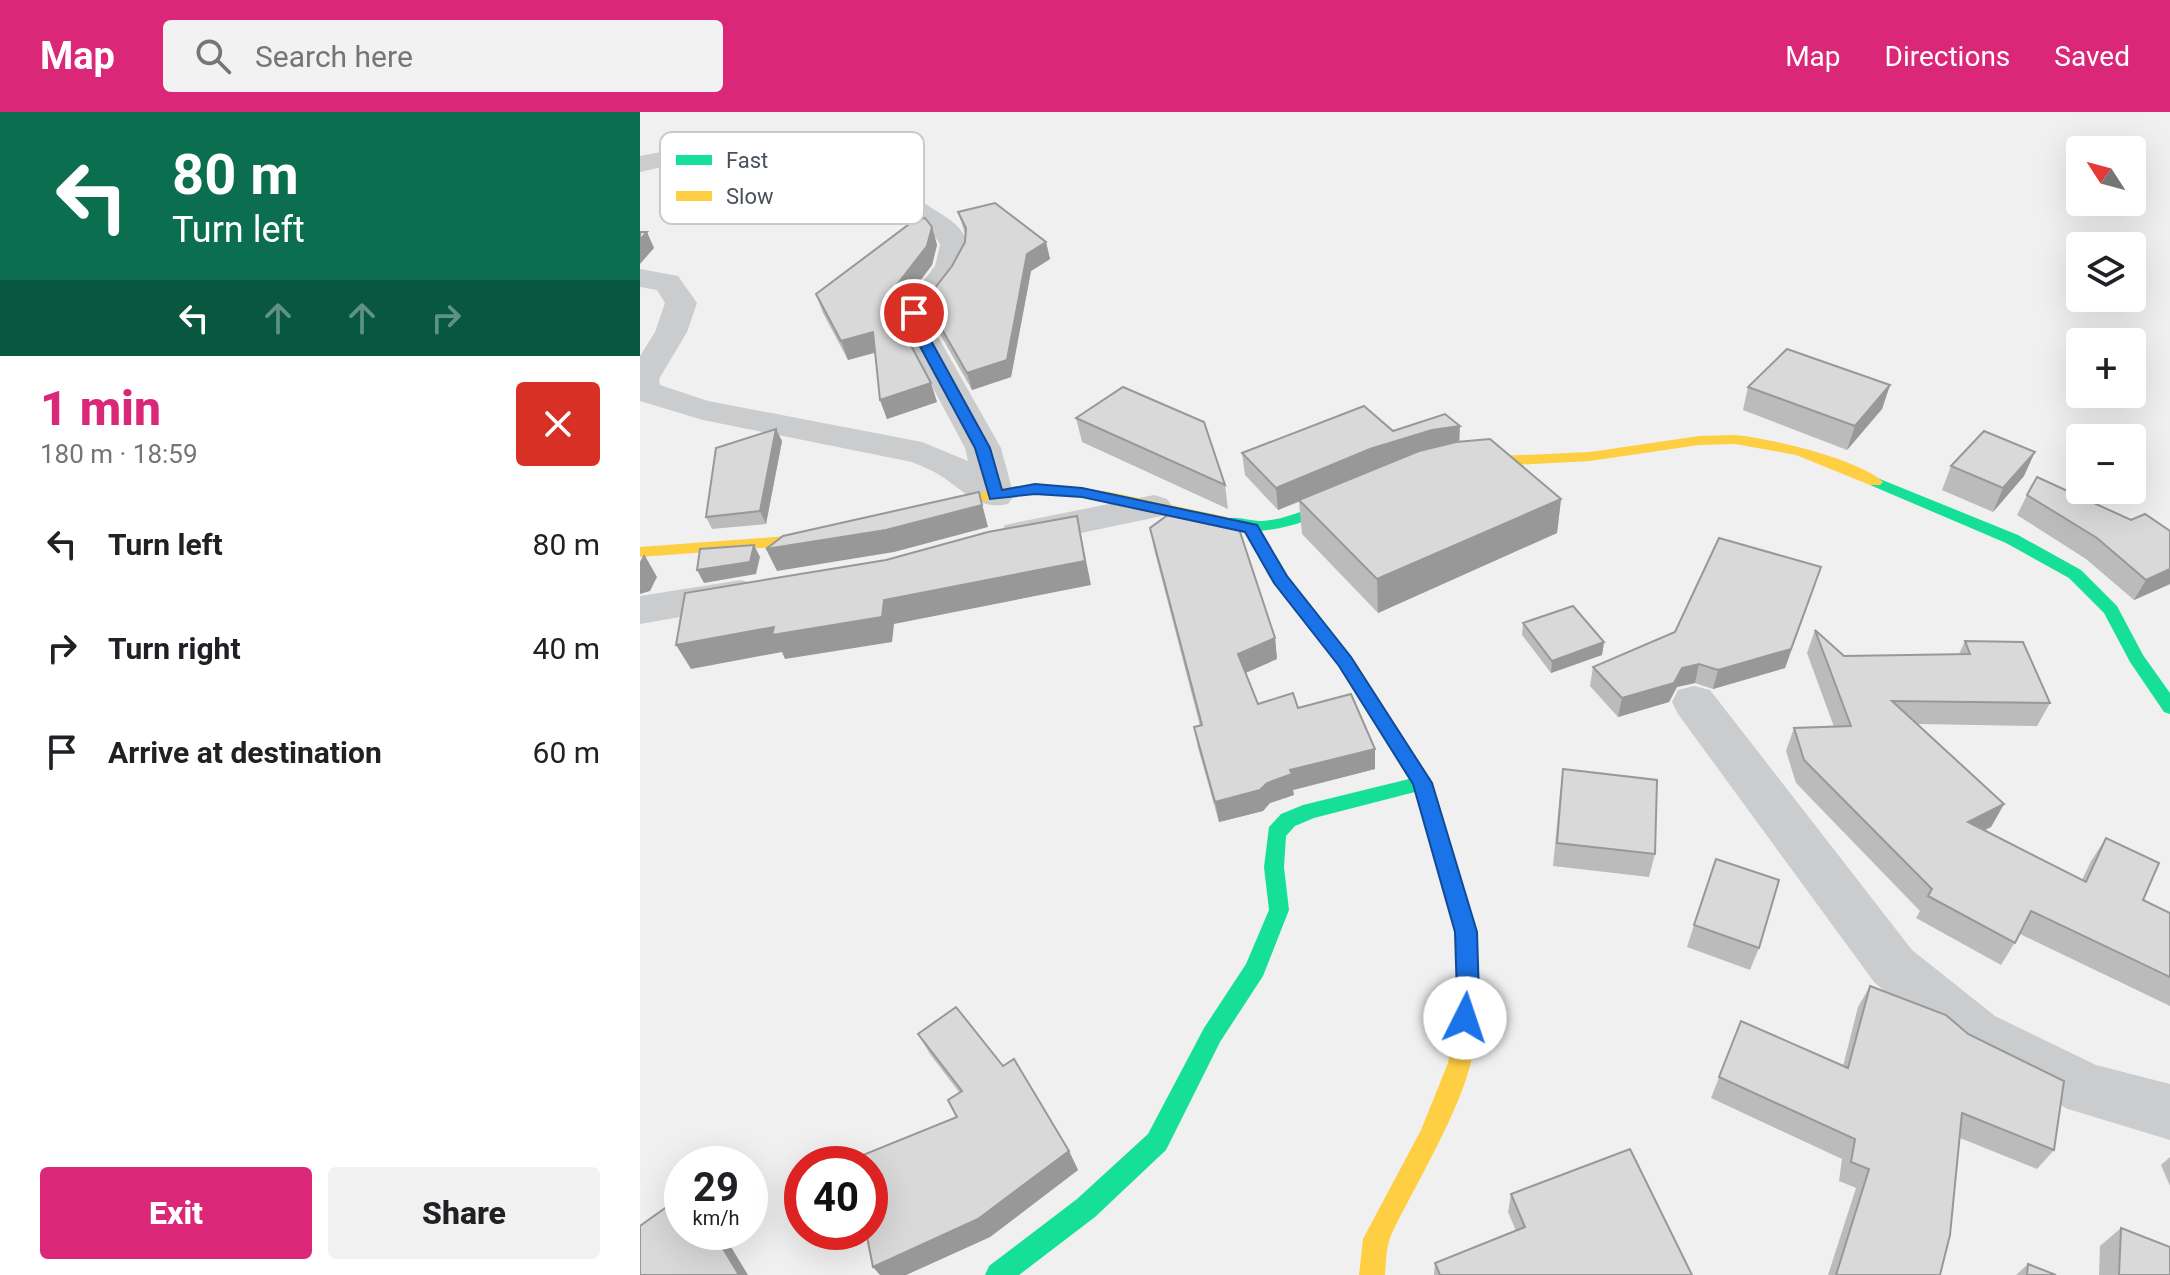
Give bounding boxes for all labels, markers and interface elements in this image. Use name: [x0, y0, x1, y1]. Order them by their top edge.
search box: [163, 20, 723, 92]
text: Map: [40, 34, 115, 78]
icon: search: [191, 34, 235, 78]
text: Search here: [255, 39, 413, 74]
text: Map: [1785, 40, 1841, 73]
text: Directions: [1885, 40, 2010, 73]
text: Saved: [2054, 40, 2130, 73]
legend: [660, 132, 924, 224]
north arrow: [2066, 136, 2146, 216]
map controls: [2066, 136, 2146, 504]
text: 80 m: [172, 142, 299, 208]
icon: left: [40, 144, 144, 248]
text: Fast: [726, 148, 768, 173]
text: Slow: [726, 184, 774, 209]
text: Turn left: [172, 209, 305, 251]
button: layers: [2066, 232, 2146, 312]
pin: [880, 279, 948, 347]
icon: arrive: [892, 291, 936, 335]
icon: left: [172, 296, 216, 340]
icon: ahead: [256, 296, 300, 340]
icon: ahead: [340, 296, 384, 340]
icon: right: [424, 296, 468, 340]
button: +: [2066, 328, 2146, 408]
text: 1 min: [40, 380, 161, 437]
button: close: [516, 382, 600, 466]
button: −: [2066, 424, 2146, 504]
text: 180 m · 18:59: [40, 439, 198, 469]
icon: left: [40, 522, 84, 566]
text: Turn left: [108, 527, 223, 562]
text: 80 m: [533, 527, 600, 562]
icon: right: [40, 626, 84, 670]
text: Turn right: [108, 631, 241, 666]
text: 40 m: [533, 631, 600, 666]
icon: arrive: [40, 730, 84, 774]
text: Arrive at destination: [108, 735, 382, 770]
text: 60 m: [533, 735, 600, 770]
position arrow: [1423, 976, 1507, 1060]
speed limit sign: 40: [784, 1146, 888, 1250]
text: 29: [693, 1164, 739, 1211]
button: Exit: [40, 1167, 312, 1259]
button: Share: [328, 1167, 600, 1259]
text: km/h: [693, 1206, 739, 1230]

